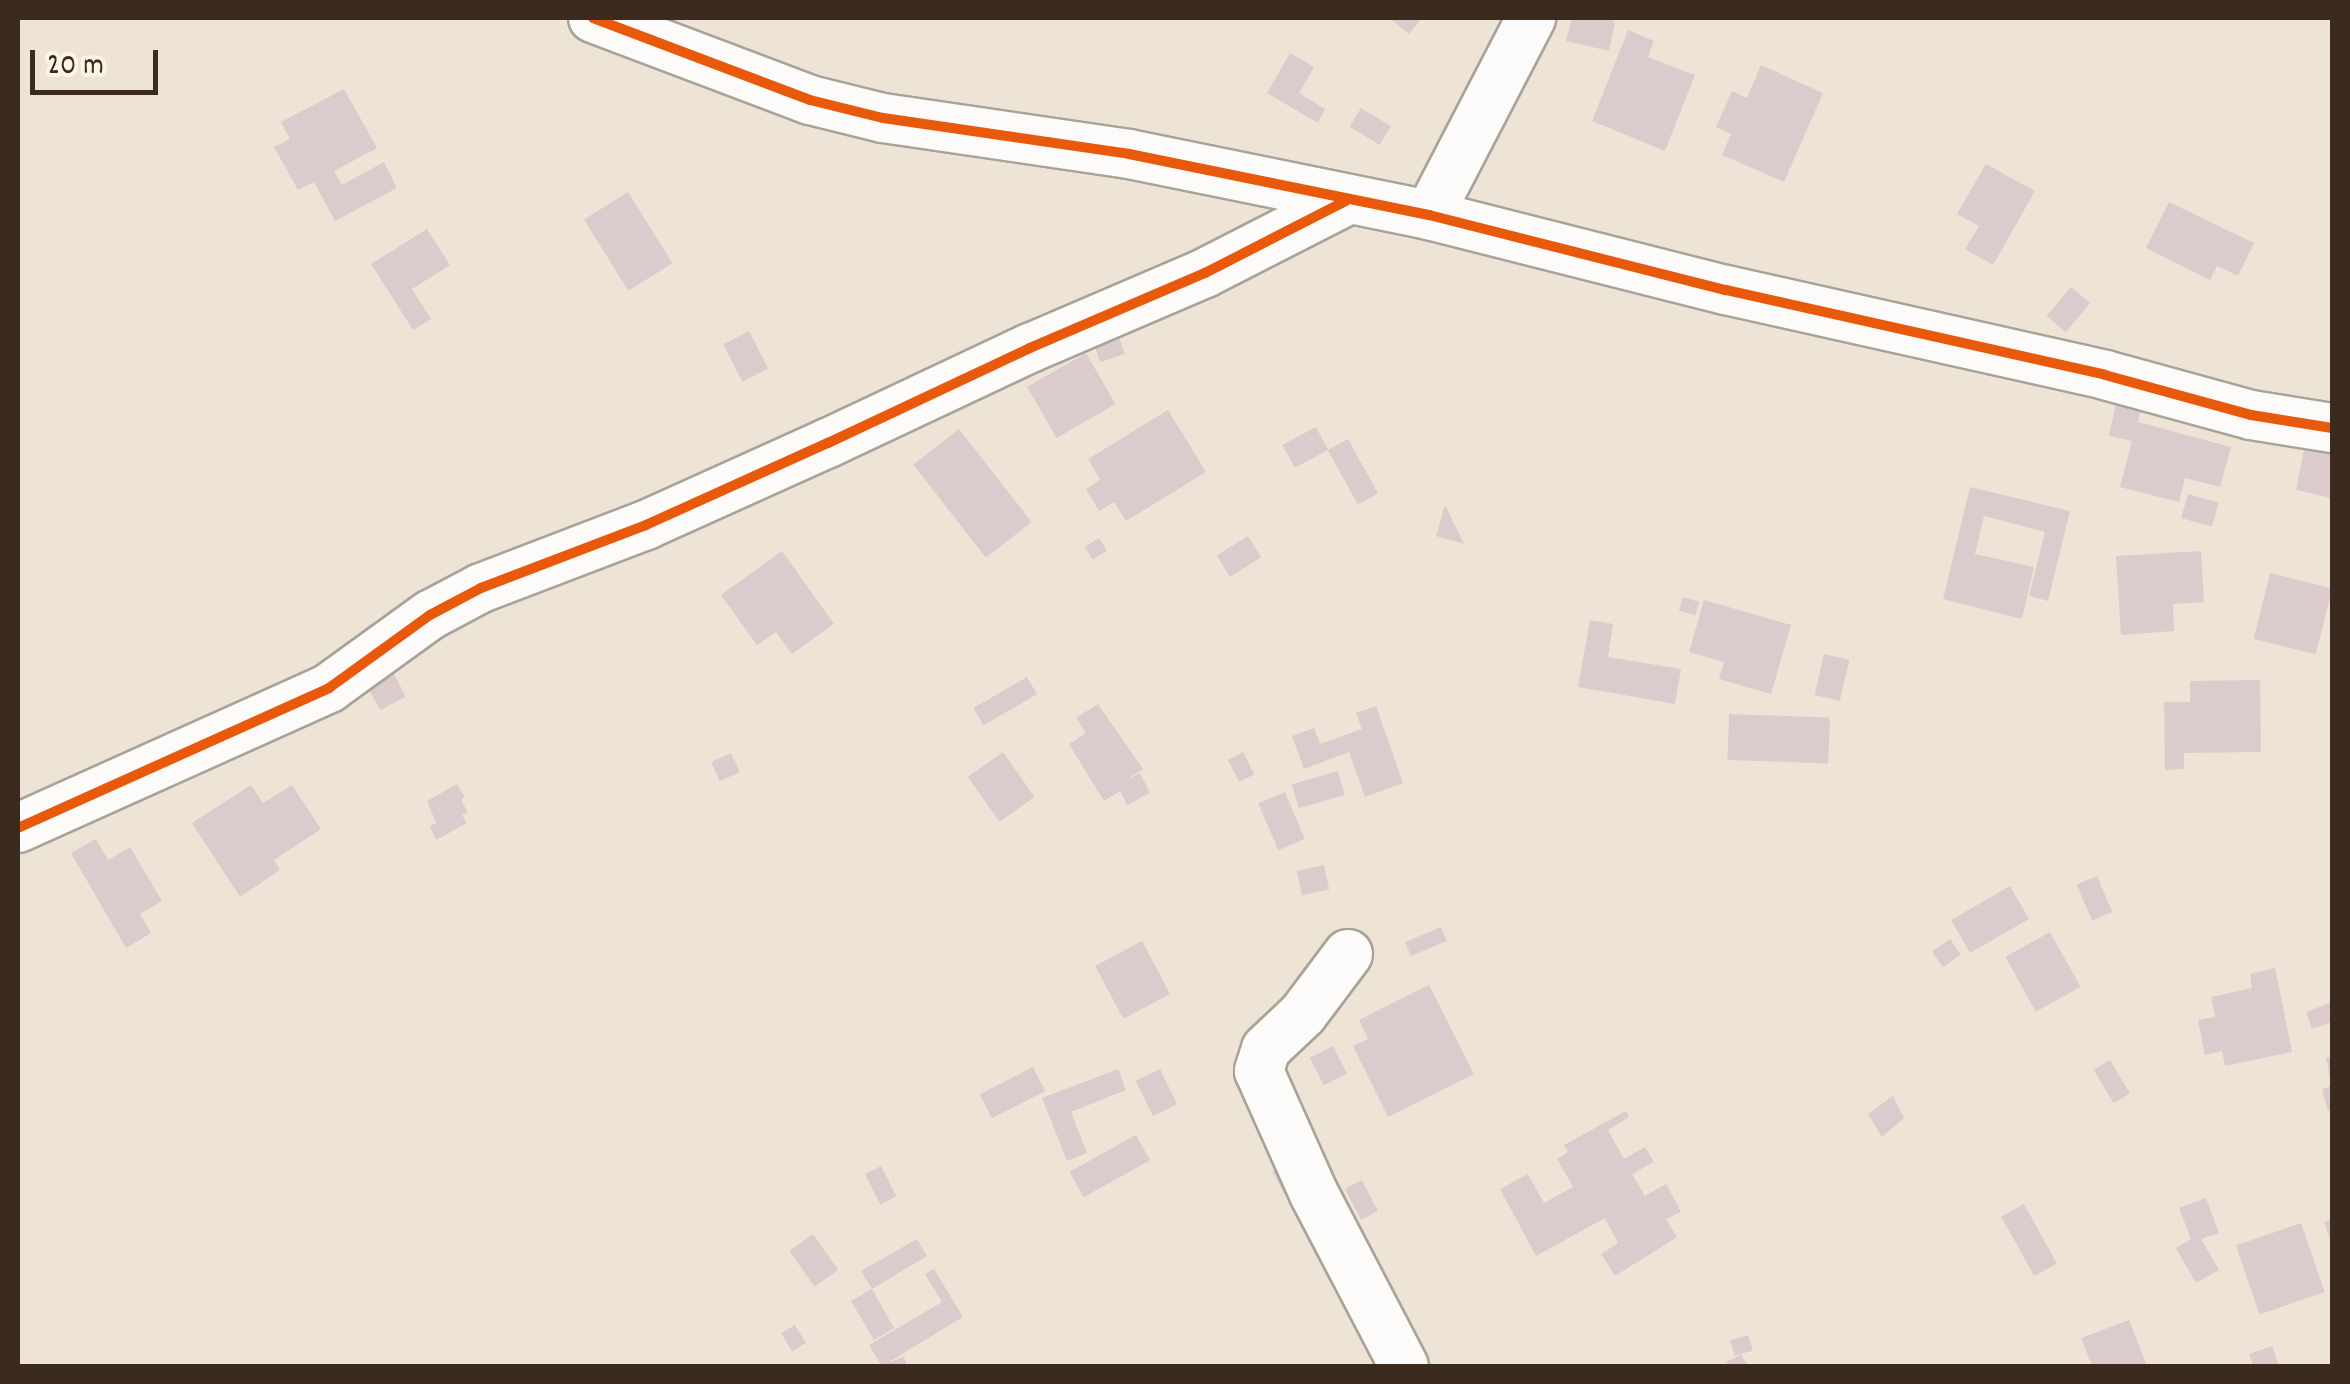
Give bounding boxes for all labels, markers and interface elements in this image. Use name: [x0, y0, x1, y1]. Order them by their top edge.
scale bar: [35, 30, 162, 92]
text: 20 m: [47, 46, 104, 89]

